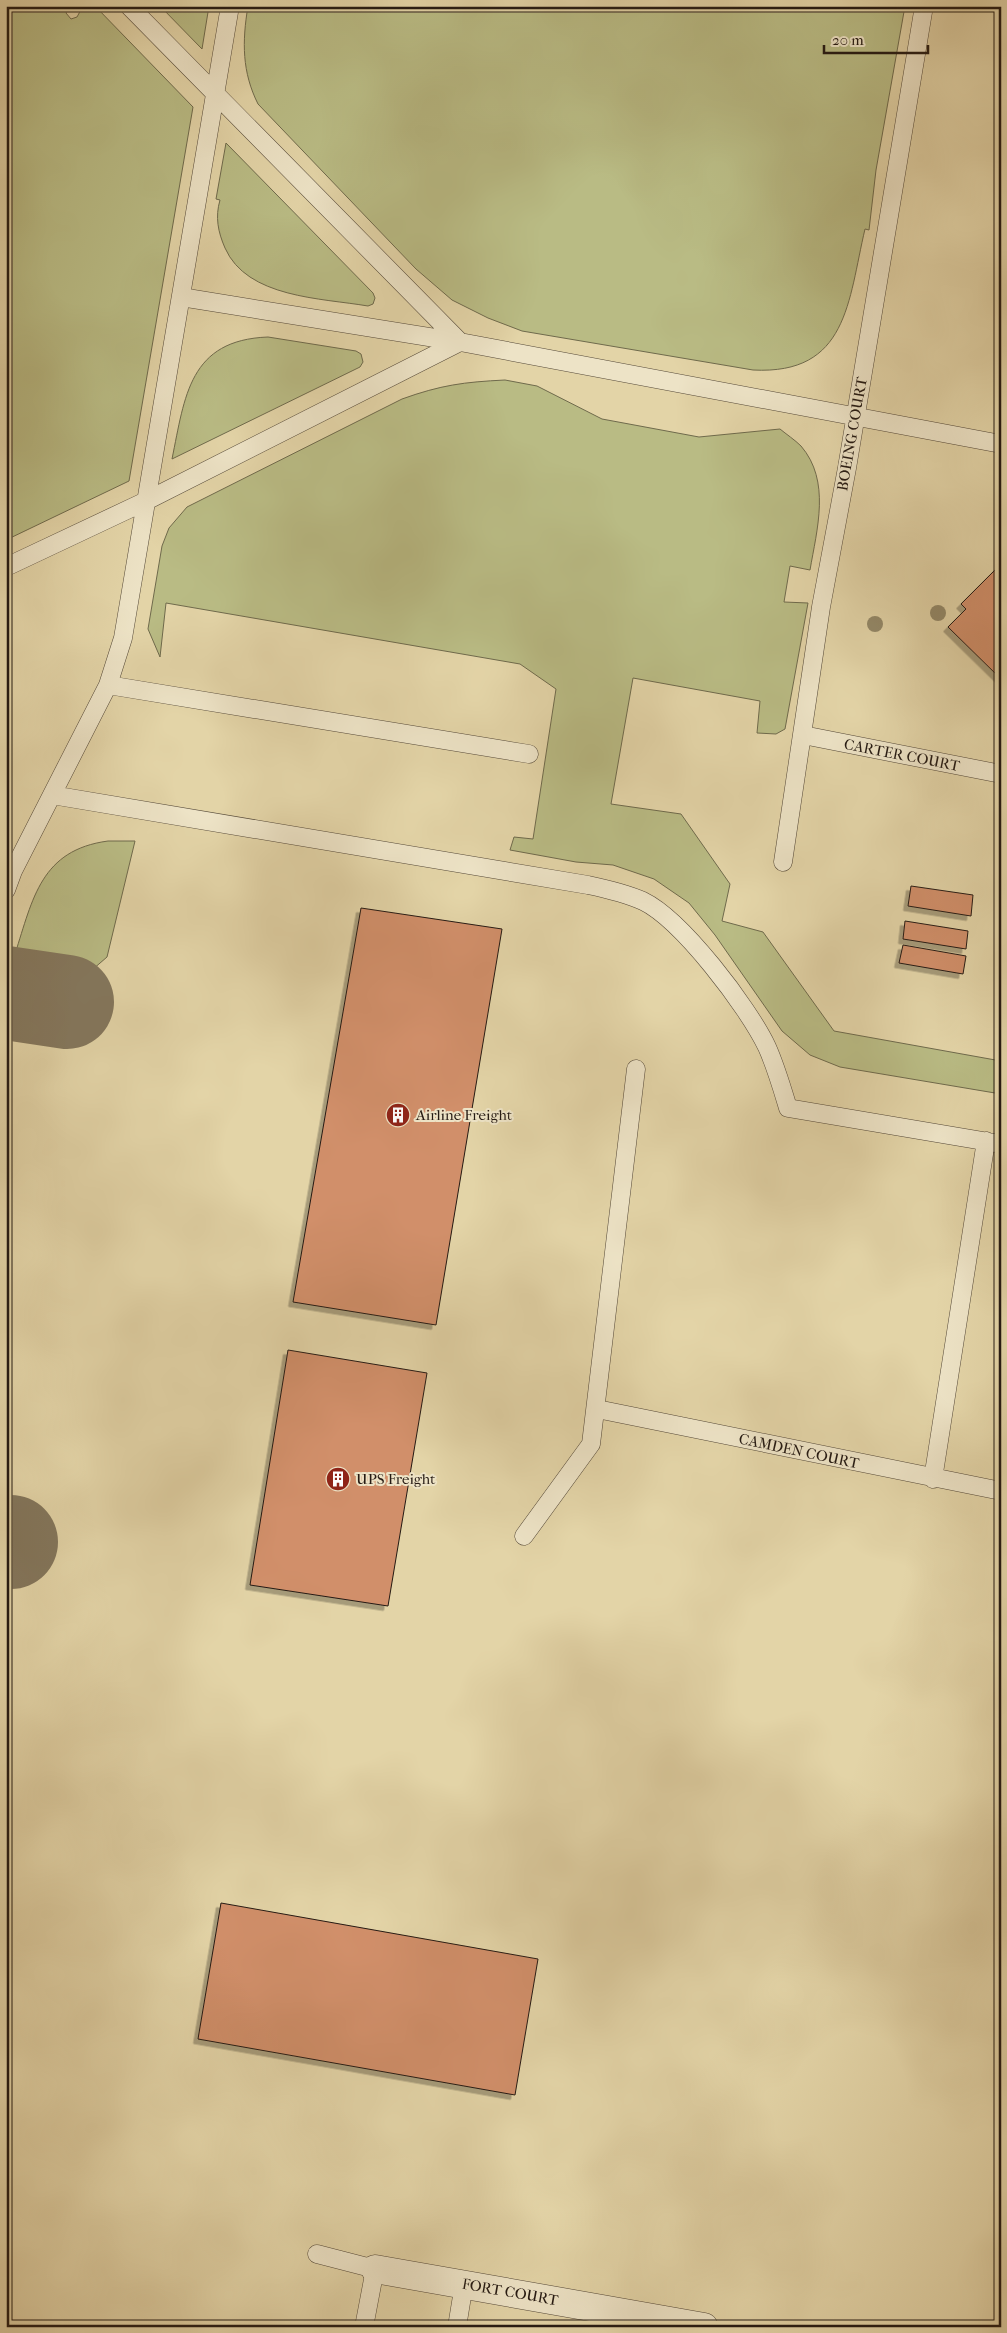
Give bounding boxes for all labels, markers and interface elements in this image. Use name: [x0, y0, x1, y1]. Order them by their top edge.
scale bar: [824, 22, 928, 54]
text: 20 m: [832, 31, 864, 49]
street label: BOEING COURT: [833, 375, 871, 492]
street label: CARTER COURT: [843, 735, 962, 775]
building icon: Airline Freight: [385, 1102, 411, 1128]
place label: Airline Freight: [415, 1106, 513, 1124]
street label: CAMDEN COURT: [737, 1429, 862, 1473]
building icon: UPS Freight: [325, 1466, 351, 1492]
place label: UPS Freight: [356, 1470, 436, 1488]
street label: FORT COURT: [460, 2275, 560, 2309]

